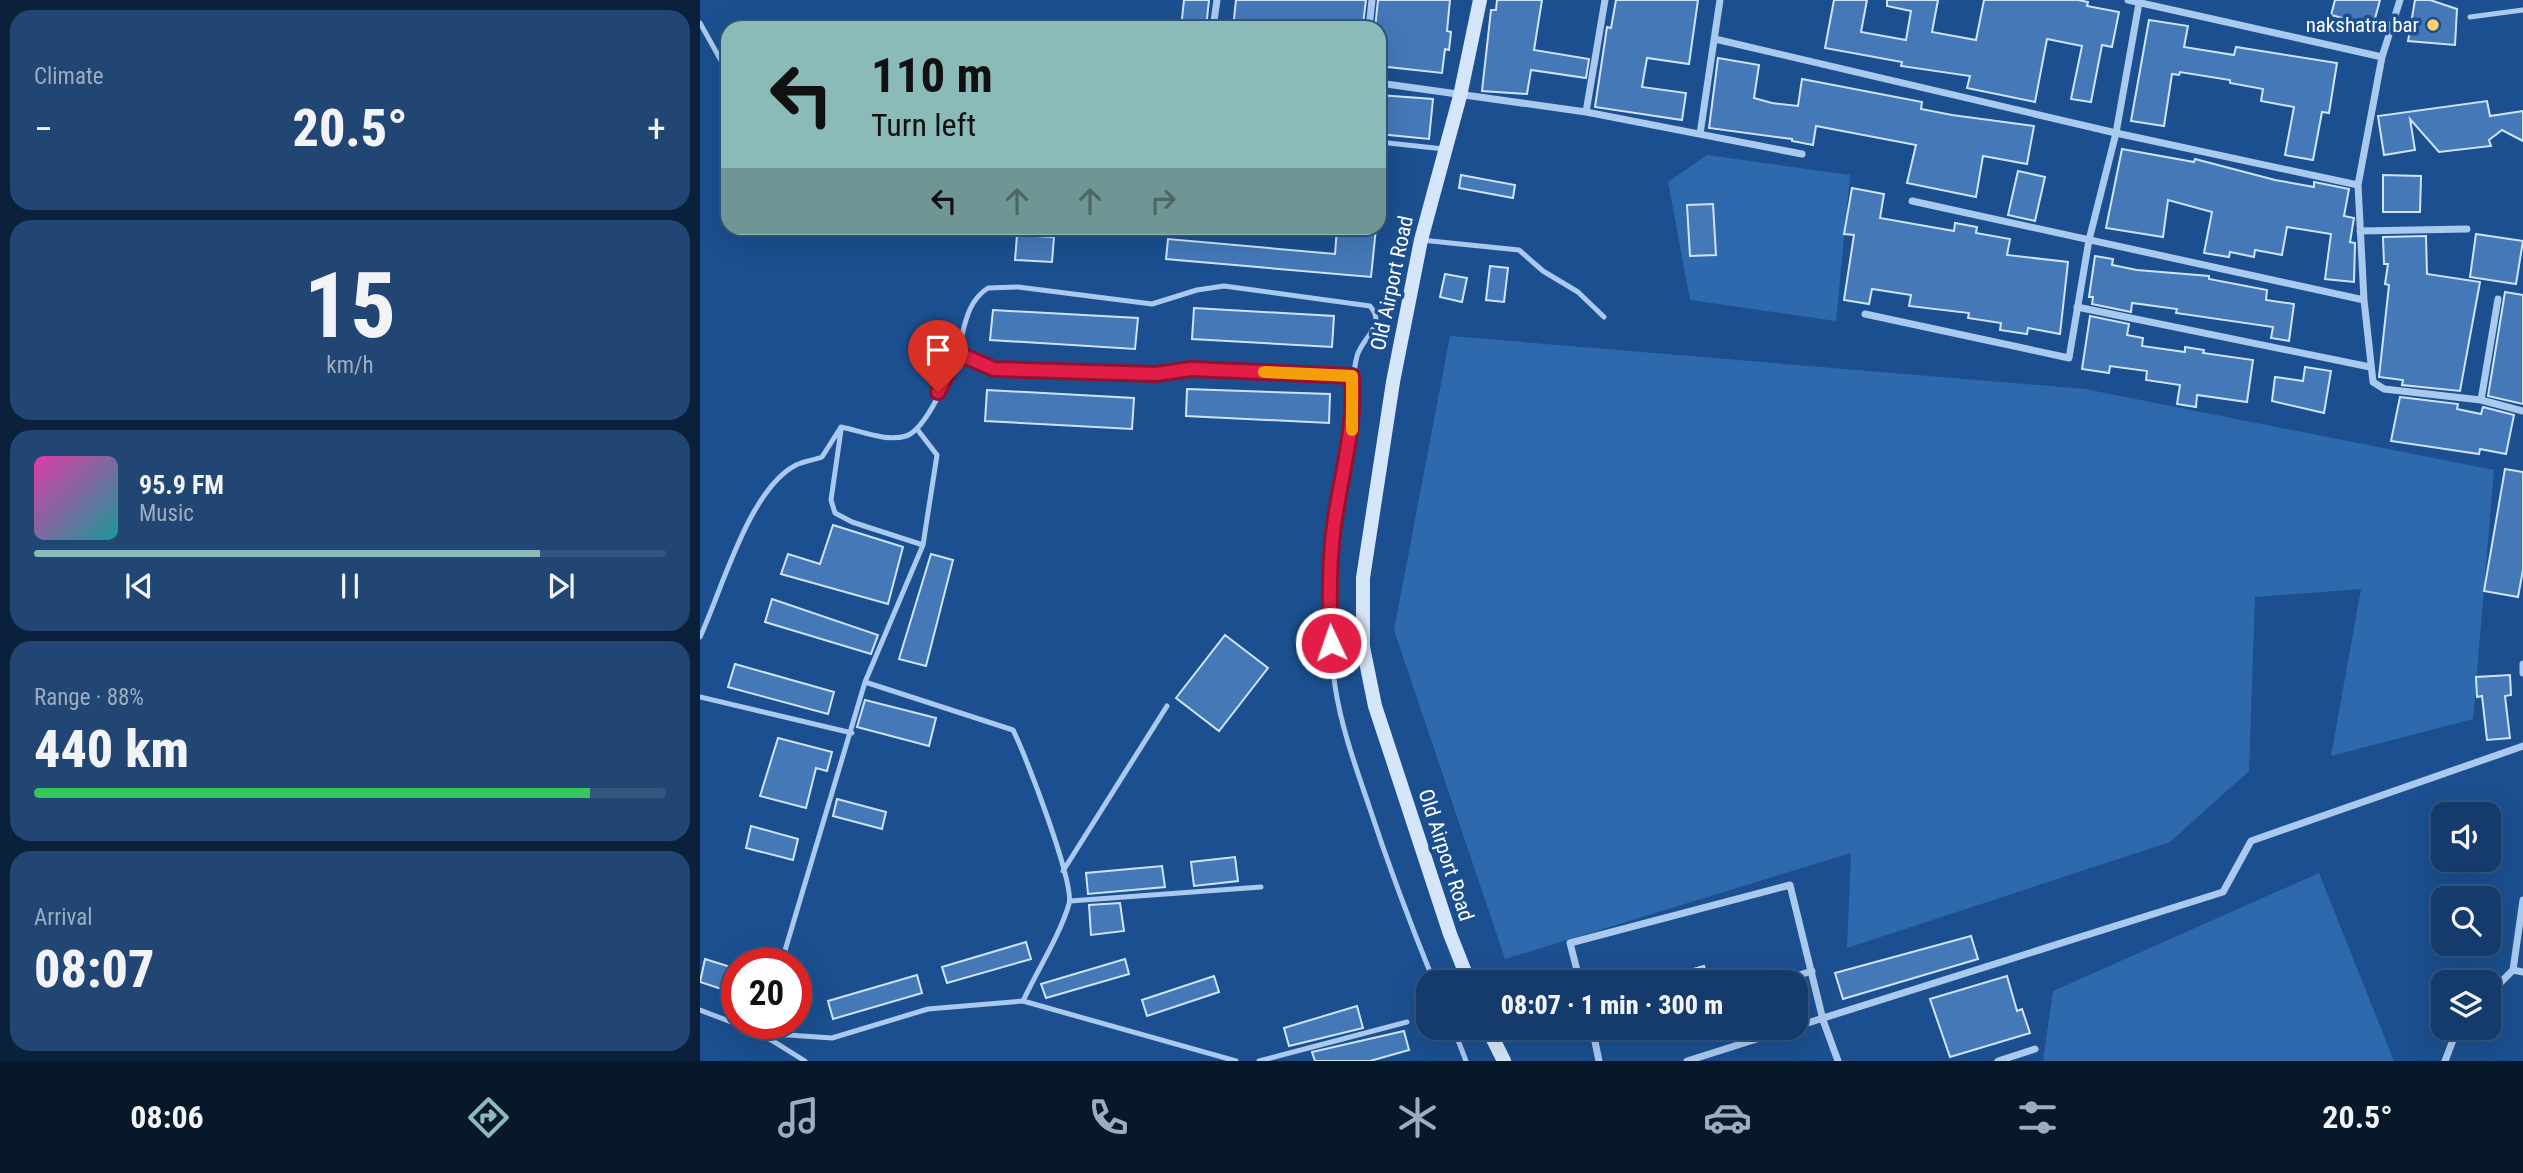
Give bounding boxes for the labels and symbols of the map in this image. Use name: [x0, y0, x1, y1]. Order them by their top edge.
place label: nakshatra bar: [2306, 13, 2419, 37]
marker: nakshatra bar: [2425, 17, 2441, 33]
street label: Old Airport Road: [1366, 213, 1418, 353]
pin: [908, 320, 968, 392]
position arrow: [1294, 606, 1368, 680]
street label: Old Airport Road: [1413, 786, 1479, 924]
speed limit sign: 20: [721, 948, 812, 1039]

